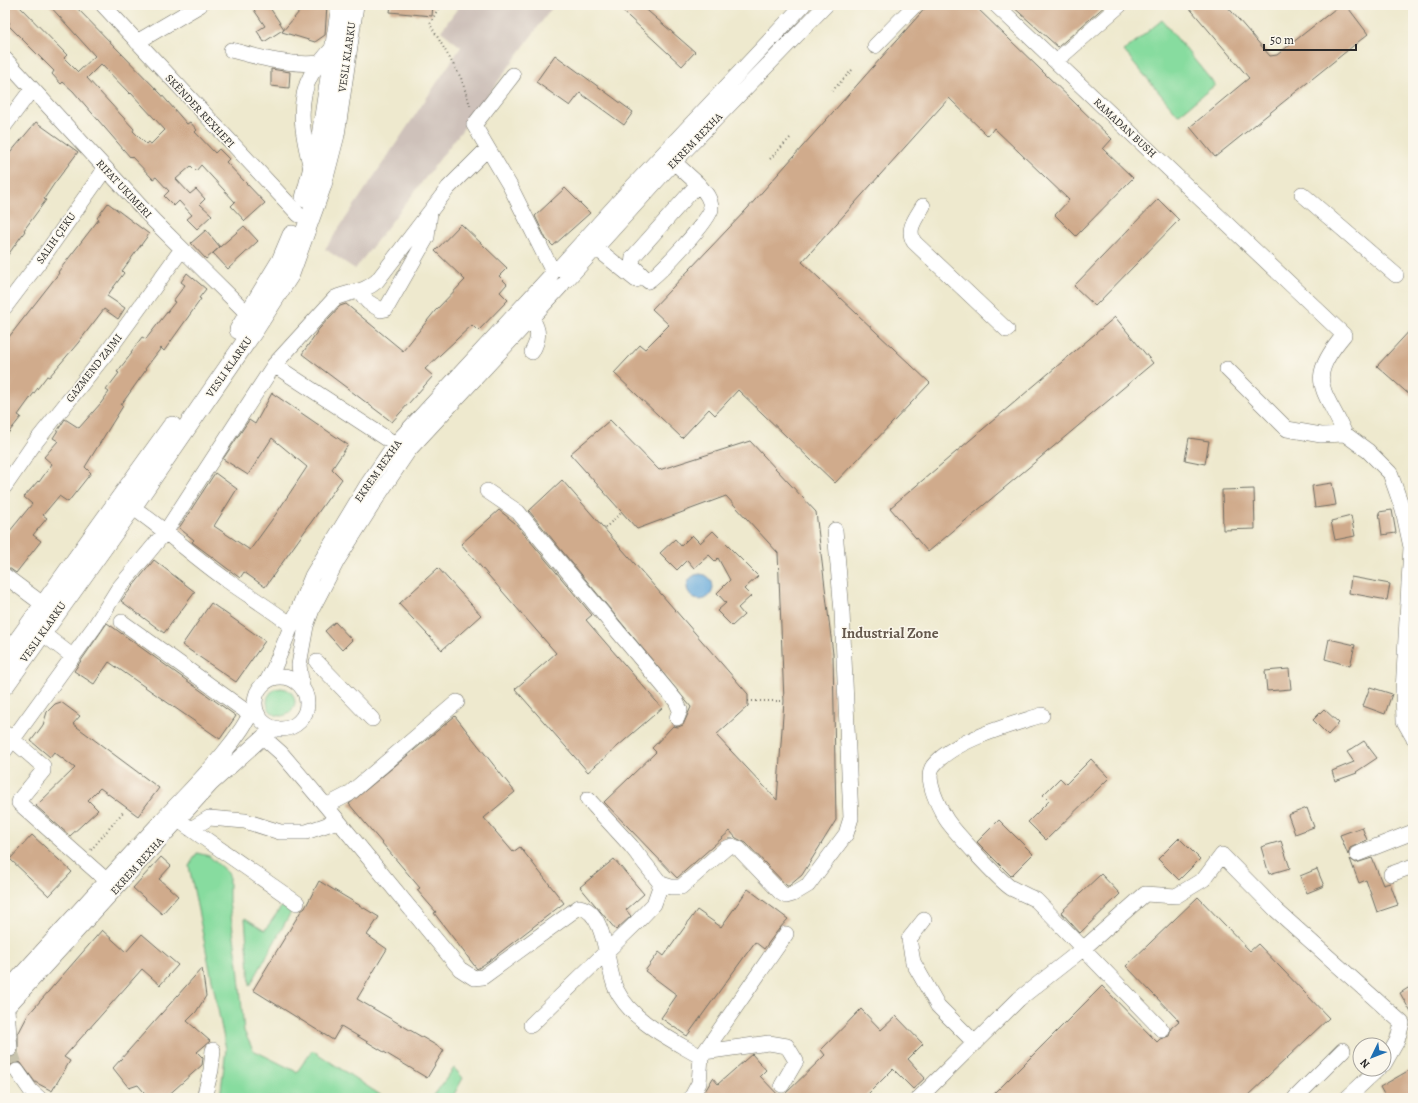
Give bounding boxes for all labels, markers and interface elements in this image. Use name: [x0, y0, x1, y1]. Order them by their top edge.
street label: VESLI KLARKU: [335, 20, 359, 94]
scale bar: [1264, 26, 1356, 52]
text: 50 m: [1270, 32, 1294, 48]
street label: SKËNDER REXHEPI: [162, 71, 238, 151]
street label: RAMADAN BUSH: [1090, 95, 1160, 161]
street label: EKREM REXHA: [664, 109, 726, 173]
street label: RIFAT UKIMERI: [93, 156, 155, 222]
street label: SALIH ÇEKU: [33, 209, 80, 267]
street label: GAZMEND ZAJMI: [63, 331, 126, 405]
street label: VESLI KLARKU: [202, 333, 256, 401]
street label: EKREM REXHA: [351, 436, 405, 505]
street label: VESLI KLARKU: [16, 598, 70, 666]
district label: Industrial Zone: [841, 623, 939, 643]
street label: EKREM REXHA: [107, 833, 167, 898]
north arrow: [1352, 1037, 1392, 1077]
text: N: [1357, 1055, 1373, 1072]

